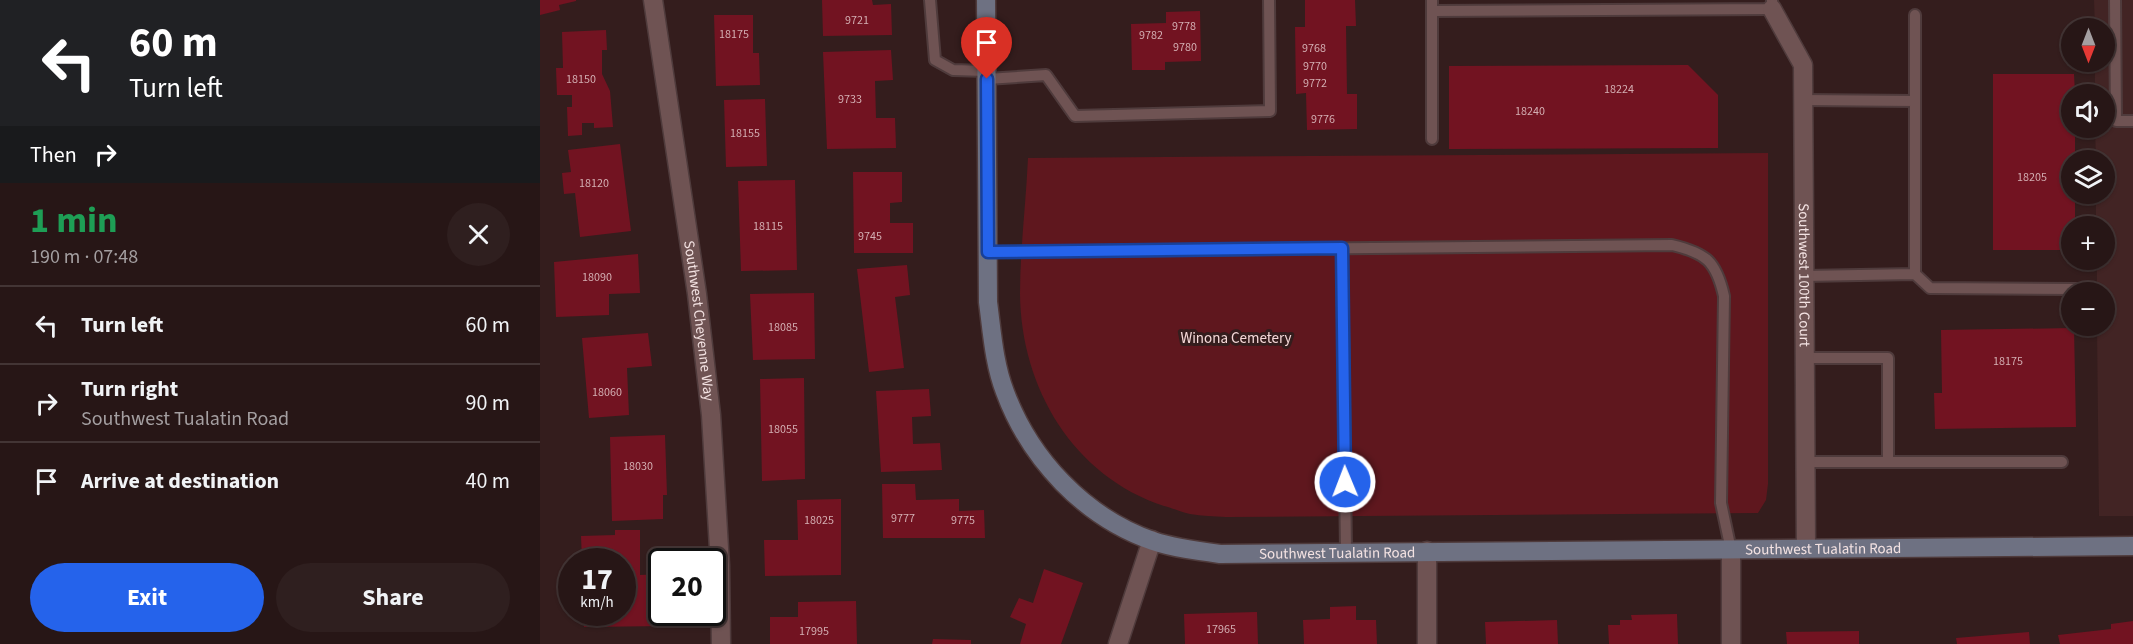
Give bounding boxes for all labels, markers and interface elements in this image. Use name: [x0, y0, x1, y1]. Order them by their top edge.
house number: 9721: [845, 12, 869, 29]
text: 60 m: [129, 13, 218, 73]
pin: [961, 17, 1012, 79]
house number: 9778: [1172, 18, 1196, 35]
north arrow: [2061, 18, 2115, 72]
map controls: [2061, 18, 2115, 336]
icon: left: [30, 24, 108, 102]
house number: 18175: [719, 26, 749, 43]
icon: arrive: [970, 26, 1003, 59]
house number: 9782: [1139, 27, 1163, 44]
house number: 9780: [1173, 39, 1197, 56]
house number: 9768: [1302, 40, 1326, 57]
house number: 9770: [1303, 58, 1327, 75]
text: Turn left: [129, 69, 223, 108]
house number: 18150: [566, 71, 596, 88]
house number: 9772: [1303, 75, 1327, 92]
house number: 18224: [1604, 81, 1634, 98]
button: sound: [2061, 84, 2115, 138]
house number: 9733: [838, 91, 862, 108]
house number: 18240: [1515, 103, 1545, 120]
house number: 9776: [1311, 111, 1335, 128]
house number: 18155: [730, 125, 760, 142]
icon: right: [89, 138, 122, 171]
text: Then: [30, 139, 77, 171]
button: layers: [2061, 150, 2115, 204]
house number: 18205: [2017, 169, 2047, 186]
house number: 18120: [579, 175, 609, 192]
text: 1 min: [30, 195, 118, 246]
button: close: [447, 203, 510, 266]
street label: Southwest 100th Court: [1793, 203, 1815, 347]
button: +: [2061, 216, 2115, 270]
house number: 18115: [753, 218, 783, 235]
house number: 9745: [858, 228, 882, 245]
street label: Southwest Cheyenne Way: [678, 239, 719, 402]
text: 190 m · 07:48: [30, 243, 138, 271]
house number: 18090: [582, 269, 612, 286]
button: −: [2061, 282, 2115, 336]
icon: left: [30, 309, 63, 342]
text: Turn left: [81, 309, 163, 341]
text: 60 m: [465, 309, 510, 341]
house number: 18085: [768, 319, 798, 336]
park label: Winona Cemetery: [1180, 328, 1292, 349]
house number: 18175: [1993, 353, 2023, 370]
text: Turn right: [81, 373, 178, 405]
house number: 18060: [592, 384, 622, 401]
icon: right: [30, 387, 63, 420]
text: 90 m: [465, 387, 510, 419]
text: Southwest Tualatin Road: [81, 405, 289, 433]
house number: 18055: [768, 421, 798, 438]
position arrow: [1313, 450, 1377, 514]
house number: 18030: [623, 458, 653, 475]
icon: arrive: [30, 465, 63, 498]
text: Arrive at destination: [81, 465, 279, 497]
text: 40 m: [465, 465, 510, 497]
house number: 9777: [891, 510, 915, 527]
house number: 18025: [804, 512, 834, 529]
house number: 9775: [951, 512, 975, 529]
street label: Southwest Tualatin Road: [1745, 538, 1901, 560]
street label: Southwest Tualatin Road: [1259, 542, 1415, 565]
speed limit sign: 20: [648, 548, 726, 626]
text: 17: [581, 558, 613, 601]
button: Exit: [30, 563, 264, 632]
button: Share: [276, 563, 510, 632]
text: km/h: [580, 592, 614, 613]
house number: 17965: [1206, 621, 1236, 638]
house number: 17995: [799, 623, 829, 640]

